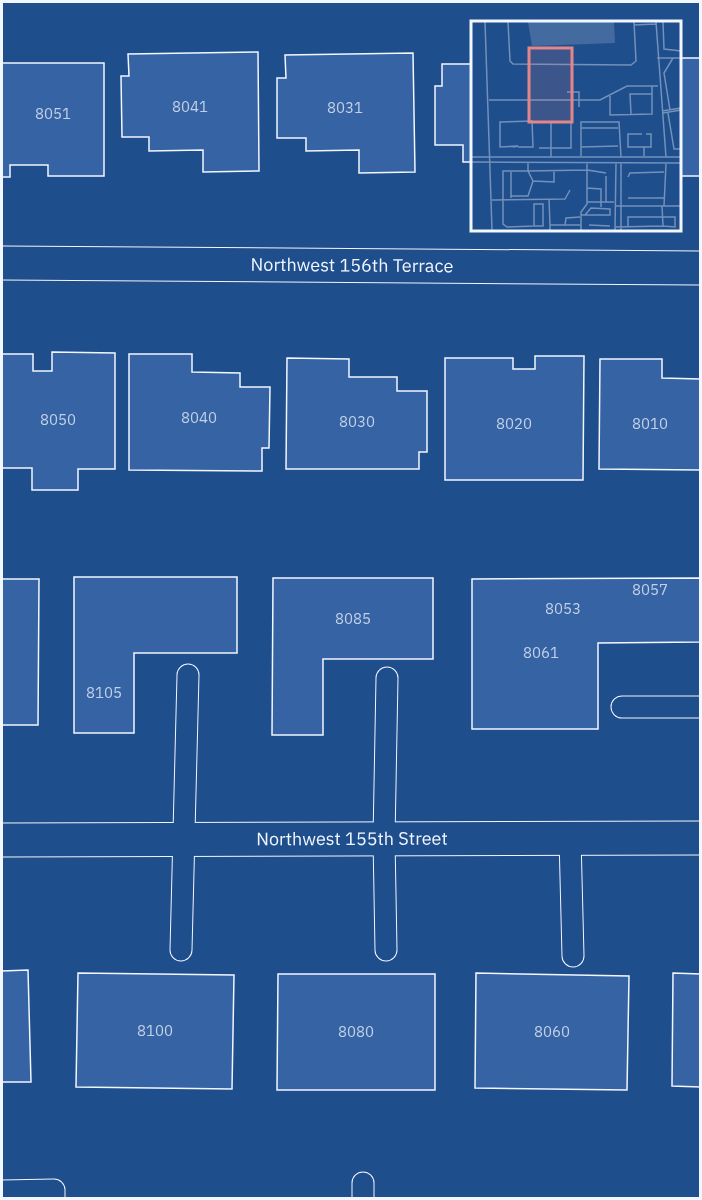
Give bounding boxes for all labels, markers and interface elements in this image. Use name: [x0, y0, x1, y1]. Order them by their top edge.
inset map: [471, 21, 681, 231]
house number: 8041: [172, 97, 208, 116]
house number: 8031: [327, 98, 363, 117]
house number: 8051: [35, 104, 71, 123]
street label: Northwest 156th Terrace: [251, 253, 454, 277]
house number: 8040: [181, 408, 217, 427]
house number: 8050: [40, 410, 76, 429]
house number: 8030: [339, 412, 375, 431]
house number: 8020: [496, 414, 532, 433]
house number: 8010: [632, 414, 668, 433]
house number: 8057: [632, 580, 668, 599]
house number: 8053: [545, 599, 581, 618]
house number: 8085: [335, 609, 371, 628]
house number: 8061: [523, 643, 559, 662]
house number: 8105: [86, 683, 122, 702]
street label: Northwest 155th Street: [256, 827, 448, 850]
house number: 8100: [137, 1021, 173, 1040]
house number: 8080: [338, 1022, 374, 1041]
house number: 8060: [534, 1022, 570, 1041]

